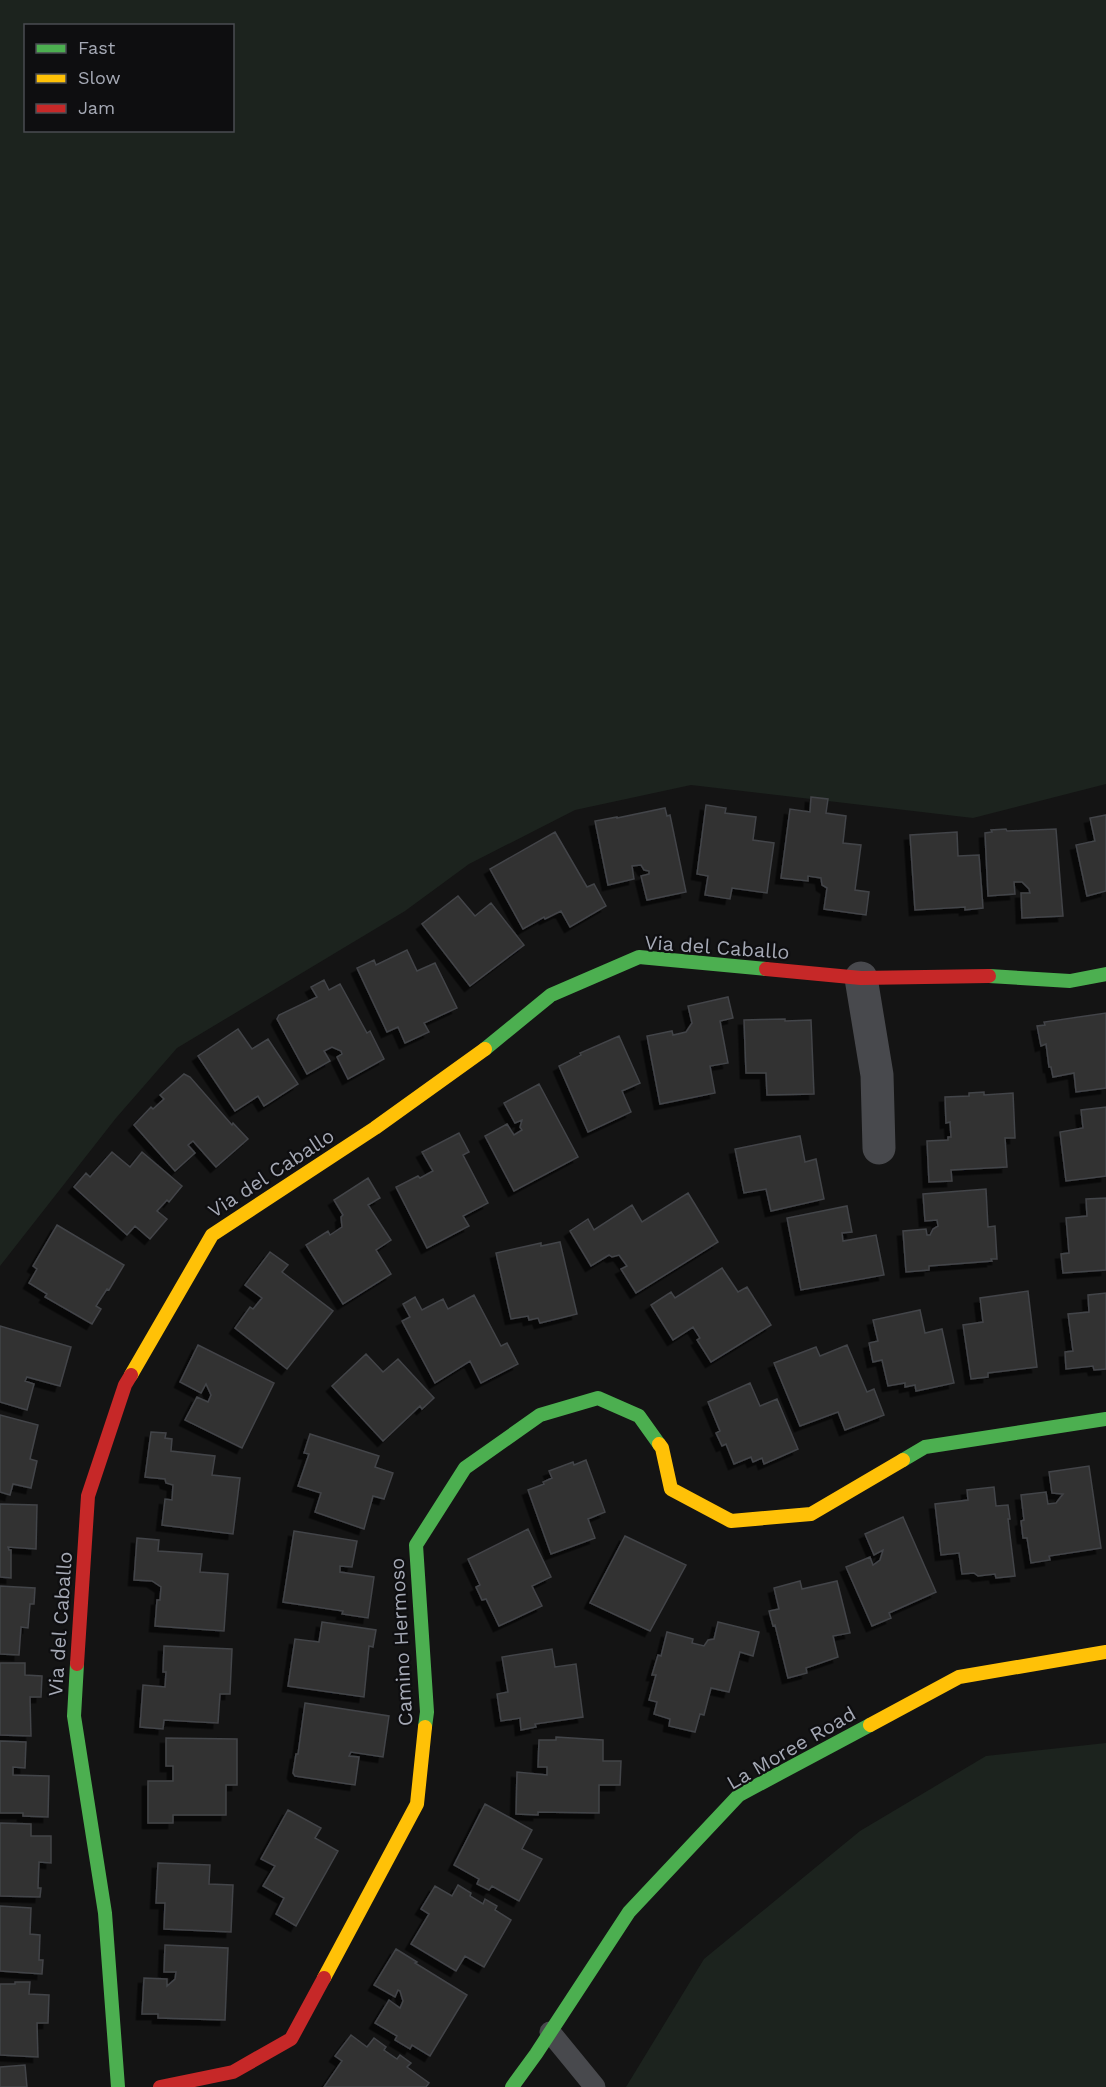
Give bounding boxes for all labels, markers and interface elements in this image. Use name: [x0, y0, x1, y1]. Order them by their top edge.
legend: [24, 24, 234, 132]
text: Fast: [78, 37, 116, 58]
text: Slow: [78, 67, 121, 88]
text: Jam: [78, 97, 115, 118]
street label: Via del Caballo: [644, 930, 790, 964]
street label: Via del Caballo: [203, 1123, 339, 1223]
street label: Via del Caballo: [43, 1551, 77, 1697]
street label: Camino Hermoso: [385, 1557, 417, 1727]
street label: La Moree Road: [722, 1701, 860, 1795]

